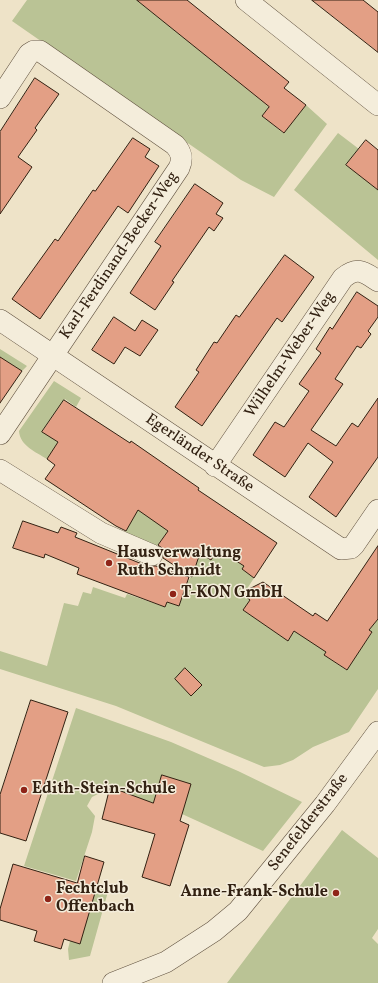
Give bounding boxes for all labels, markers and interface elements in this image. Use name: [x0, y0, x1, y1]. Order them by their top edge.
street label: Karl-Ferdinand-Becker-Weg: [57, 168, 183, 344]
street label: Wilhelm-Weber-Weg: [242, 288, 340, 422]
street label: Egerländer Straße: [141, 410, 257, 498]
place label: Hausverwaltung Ruth Schmidt: [117, 544, 241, 582]
marker: Hausverwaltung Ruth Schmidt: [104, 558, 114, 568]
place label: T-KON GmbH: [181, 584, 283, 604]
marker: T-KON GmbH: [168, 589, 178, 599]
street label: Senefelderstraße: [265, 770, 353, 876]
place label: Edith-Stein-Schule: [32, 780, 176, 800]
marker: Edith-Stein-Schule: [19, 785, 29, 795]
place label: Fechtclub Offenbach: [56, 880, 135, 918]
place label: Anne-Frank-Schule: [180, 883, 328, 903]
marker: Anne-Frank-Schule: [331, 888, 341, 898]
marker: Fechtclub Offenbach: [43, 894, 53, 904]

